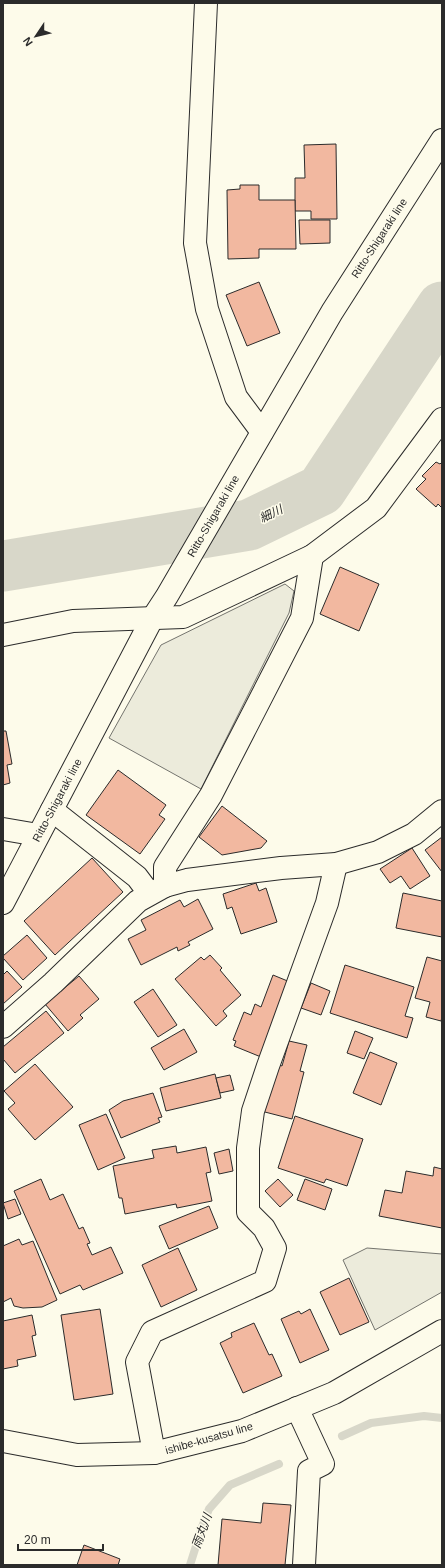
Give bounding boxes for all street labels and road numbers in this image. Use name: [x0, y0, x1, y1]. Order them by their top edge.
street label: Ritto-Shigaraki line: [349, 196, 409, 280]
street label: Ritto-Shigaraki line: [185, 473, 241, 559]
street label: Ritto-Shigaraki line: [30, 756, 84, 844]
street label: ishibe-kusatsu line: [164, 1420, 254, 1456]

